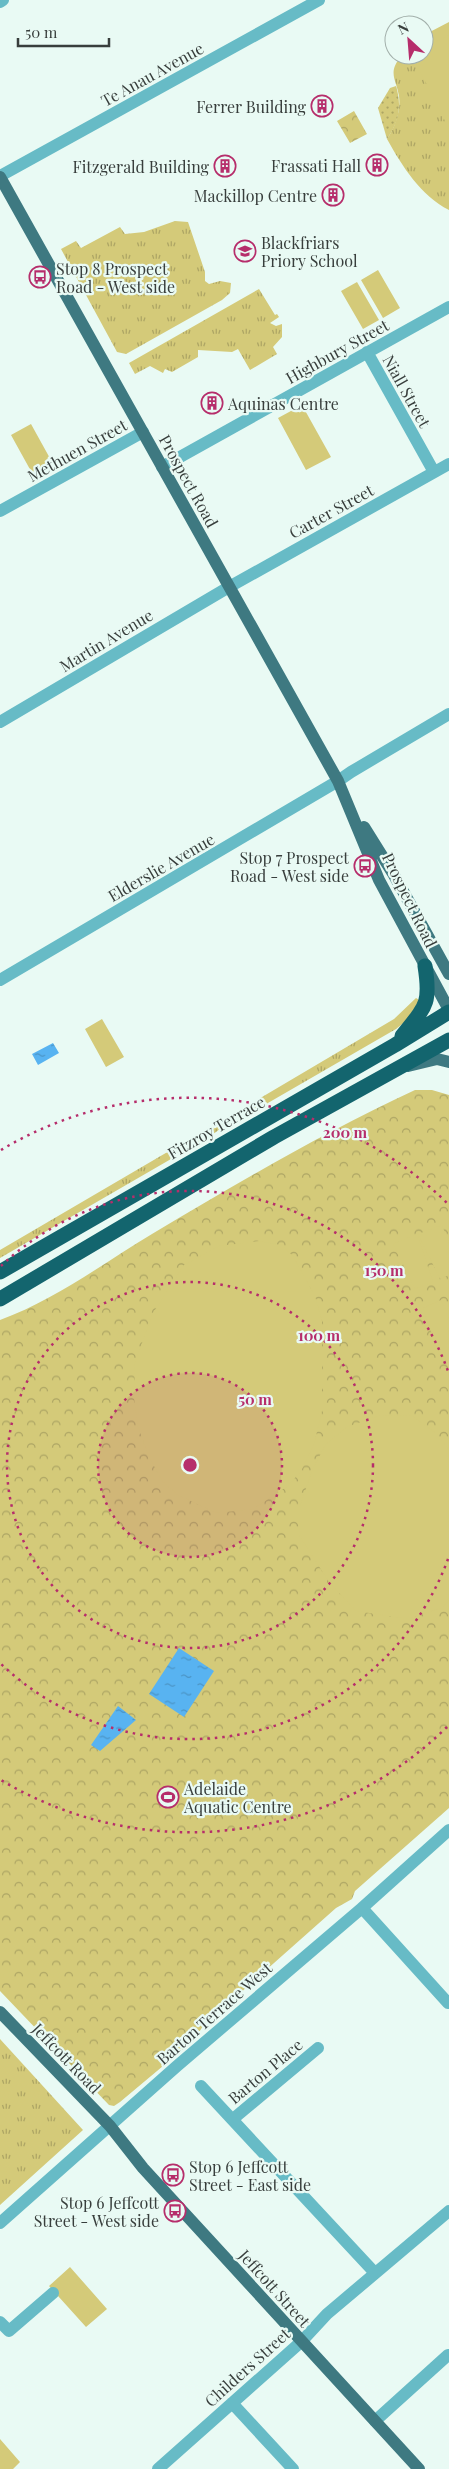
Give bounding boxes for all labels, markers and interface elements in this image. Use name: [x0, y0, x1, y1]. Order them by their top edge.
scale bar: [18, 15, 109, 47]
north arrow: [384, 15, 434, 65]
text: N: [394, 17, 412, 39]
text: 50 m: [25, 22, 58, 42]
street label: Te Anau Avenue: [97, 37, 207, 111]
building icon: Ferrer Building: [310, 94, 334, 118]
place label: Ferrer Building: [196, 96, 307, 117]
building icon: Frassati Hall: [365, 153, 389, 177]
building icon: Fitzgerald Building: [213, 154, 237, 178]
place label: Frassati Hall: [271, 155, 361, 176]
place label: Fitzgerald Building: [73, 156, 210, 177]
building icon: Mackillop Centre: [321, 183, 345, 207]
place label: Mackillop Centre: [194, 185, 317, 206]
place label: Blackfriars Priory School: [261, 232, 358, 271]
school or university icon: Blackfriars Priory School: [233, 239, 257, 263]
place label: Stop 8 Prospect Road - West side: [56, 258, 175, 297]
bus stop icon: Stop 8 Prospect Road - West side: [28, 265, 52, 289]
street label: Highbury Street: [282, 314, 393, 388]
street label: Niall Street: [378, 351, 436, 431]
building icon: Aquinas Centre: [200, 391, 224, 415]
place label: Aquinas Centre: [227, 393, 339, 414]
street label: Methuen Street: [23, 414, 131, 486]
street label: Prospect Road: [155, 431, 223, 531]
street label: Carter Street: [285, 479, 377, 543]
street label: Martin Avenue: [56, 604, 156, 676]
street label: Elderslie Avenue: [104, 828, 218, 906]
place label: Stop 7 Prospect Road - West side: [230, 847, 349, 886]
street label: Prospect Road: [378, 849, 442, 951]
bus stop icon: Stop 7 Prospect Road - West side: [353, 854, 377, 878]
street label: Fitzroy Terrace: [163, 1091, 269, 1163]
text: 200 m: [323, 1122, 368, 1142]
text: 150 m: [364, 1260, 404, 1280]
text: 100 m: [298, 1325, 341, 1345]
text: 50 m: [238, 1389, 272, 1409]
centre of rings: [181, 1456, 199, 1474]
place label: Adelaide Aquatic Centre: [183, 1778, 292, 1817]
sports icon: Adelaide Aquatic Centre: [156, 1785, 180, 1809]
street label: Barton Terrace West: [152, 1957, 276, 2069]
street label: Jeffcott Road: [27, 2017, 106, 2098]
street label: Barton Place: [224, 2034, 306, 2108]
place label: Stop 6 Jeffcott Street - East side: [189, 2156, 311, 2195]
bus stop icon: Stop 6 Jeffcott Street - East side: [161, 2163, 185, 2187]
place label: Stop 6 Jeffcott Street - West side: [34, 2192, 159, 2231]
bus stop icon: Stop 6 Jeffcott Street - West side: [163, 2199, 187, 2223]
street label: Jeffcott Street: [234, 2244, 316, 2331]
street label: Childers Street: [200, 2323, 294, 2411]

